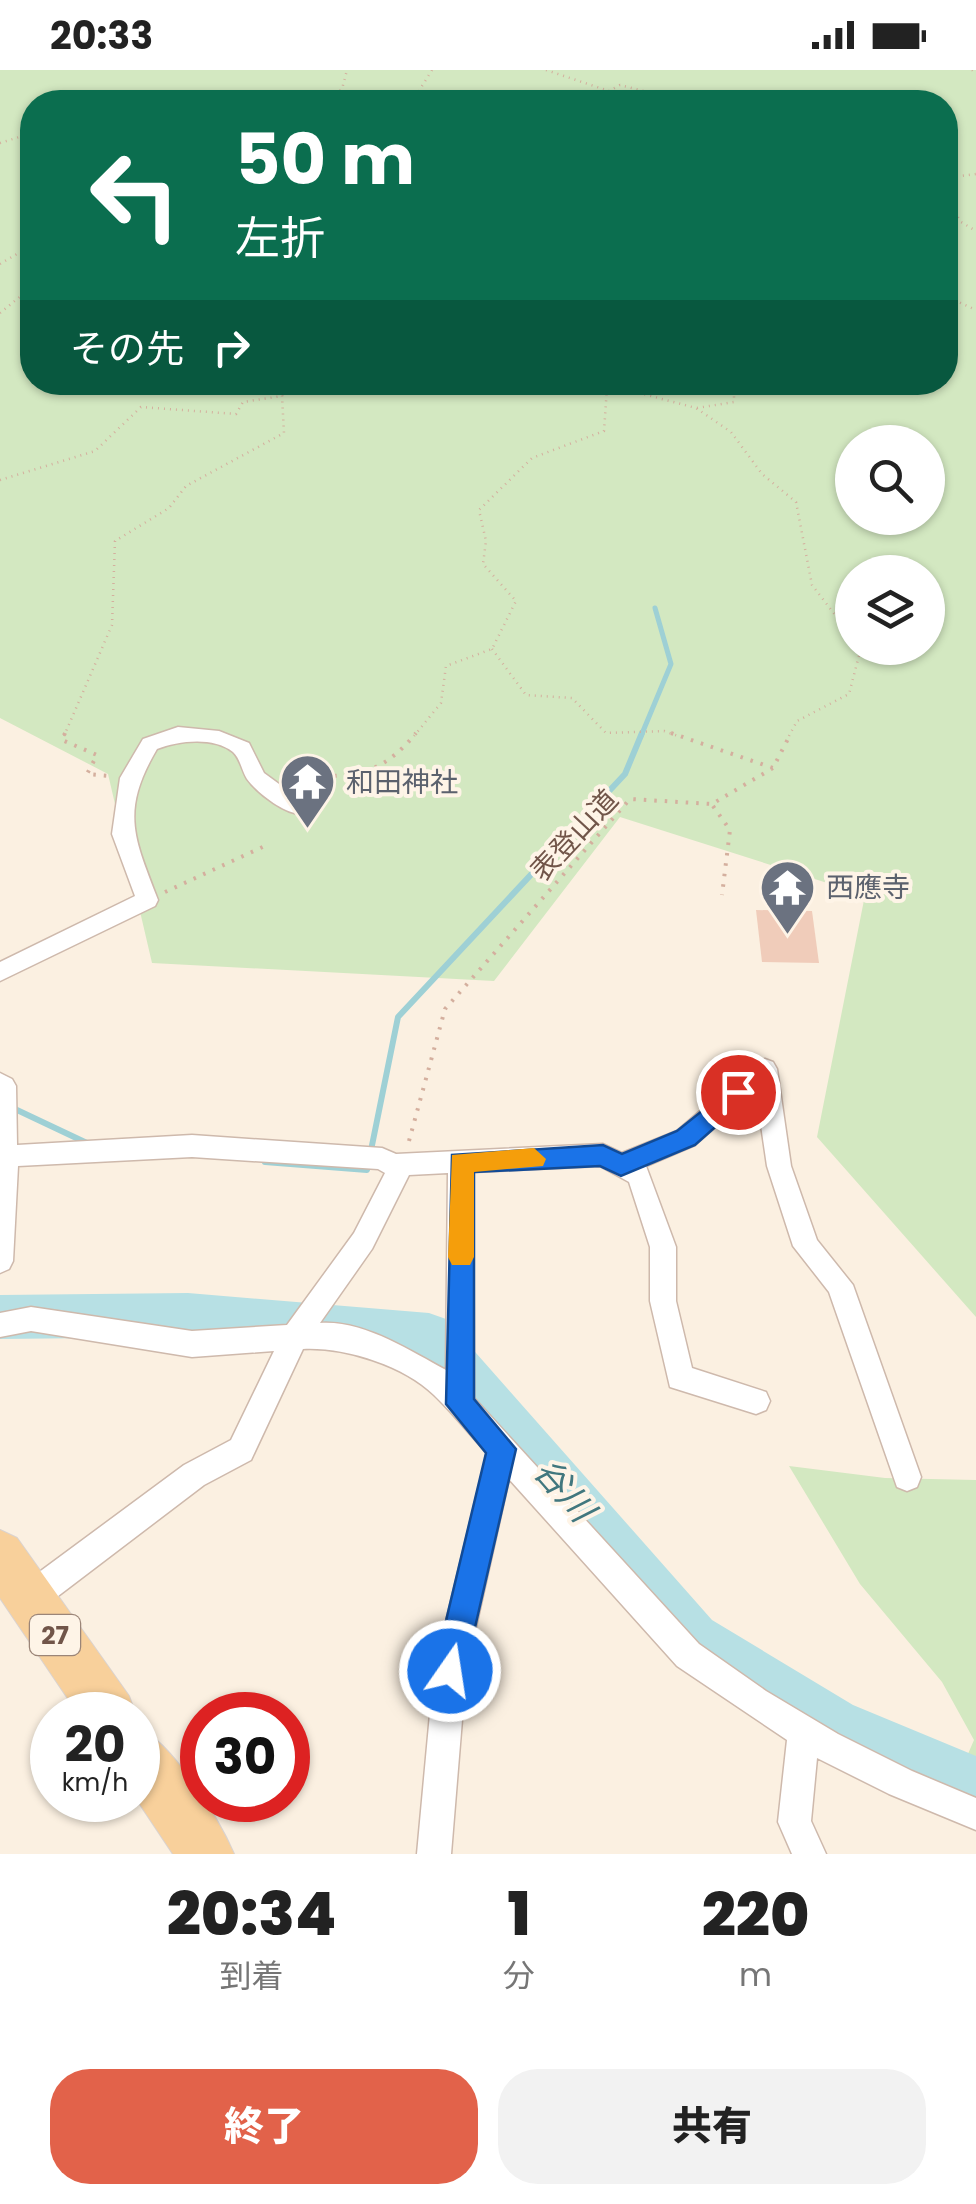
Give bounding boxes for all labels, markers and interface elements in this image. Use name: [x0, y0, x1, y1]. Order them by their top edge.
text: 20:33: [50, 9, 153, 62]
text: 50 m: [235, 110, 415, 209]
icon: left: [70, 130, 200, 260]
text: 左折: [235, 207, 325, 270]
icon: right: [204, 320, 259, 375]
text: その先: [70, 322, 184, 375]
map controls: [835, 425, 945, 665]
button: search: [835, 425, 945, 535]
button: layers: [835, 555, 945, 665]
temple icon: 和田神社: [277, 752, 337, 831]
place label: 和田神社: [346, 763, 458, 802]
street label: 表登山道: [522, 781, 627, 890]
temple icon: 西應寺: [757, 857, 817, 936]
place label: 西應寺: [826, 868, 910, 907]
pin: [696, 1050, 781, 1135]
icon: arrive: [711, 1065, 766, 1120]
water label: 谷川: [523, 1447, 608, 1535]
road number: 27: [30, 1615, 80, 1655]
position arrow: [398, 1619, 502, 1723]
speed limit sign: 30: [180, 1692, 310, 1822]
text: 20: [64, 1709, 126, 1780]
text: km/h: [62, 1765, 128, 1800]
text: 20:34: [167, 1872, 336, 1956]
text: 1: [507, 1872, 531, 1956]
text: 220: [702, 1873, 809, 1957]
text: m: [739, 1952, 772, 1997]
text: 到着: [219, 1953, 284, 1998]
text: 分: [503, 1953, 535, 1998]
button: 終了: [50, 2069, 478, 2184]
button: 共有: [498, 2069, 926, 2184]

